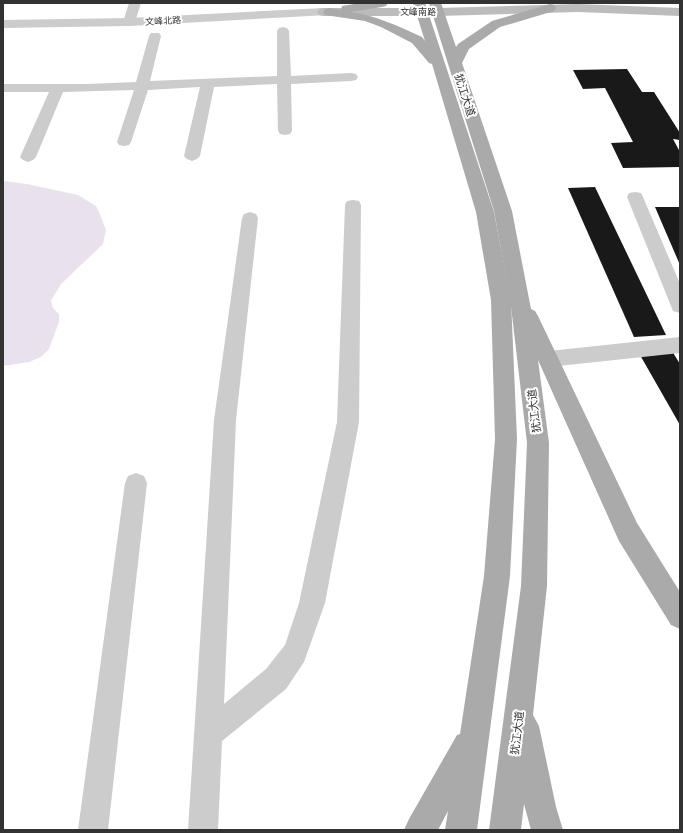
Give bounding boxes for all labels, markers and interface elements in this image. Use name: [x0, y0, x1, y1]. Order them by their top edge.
street label: 文峰南路: [400, 6, 436, 17]
street label: 文峰北路: [145, 14, 181, 27]
street label: 犹江大道: [452, 72, 478, 118]
street label: 犹江大道: [525, 388, 543, 434]
street label: 犹江大道: [508, 710, 526, 756]

